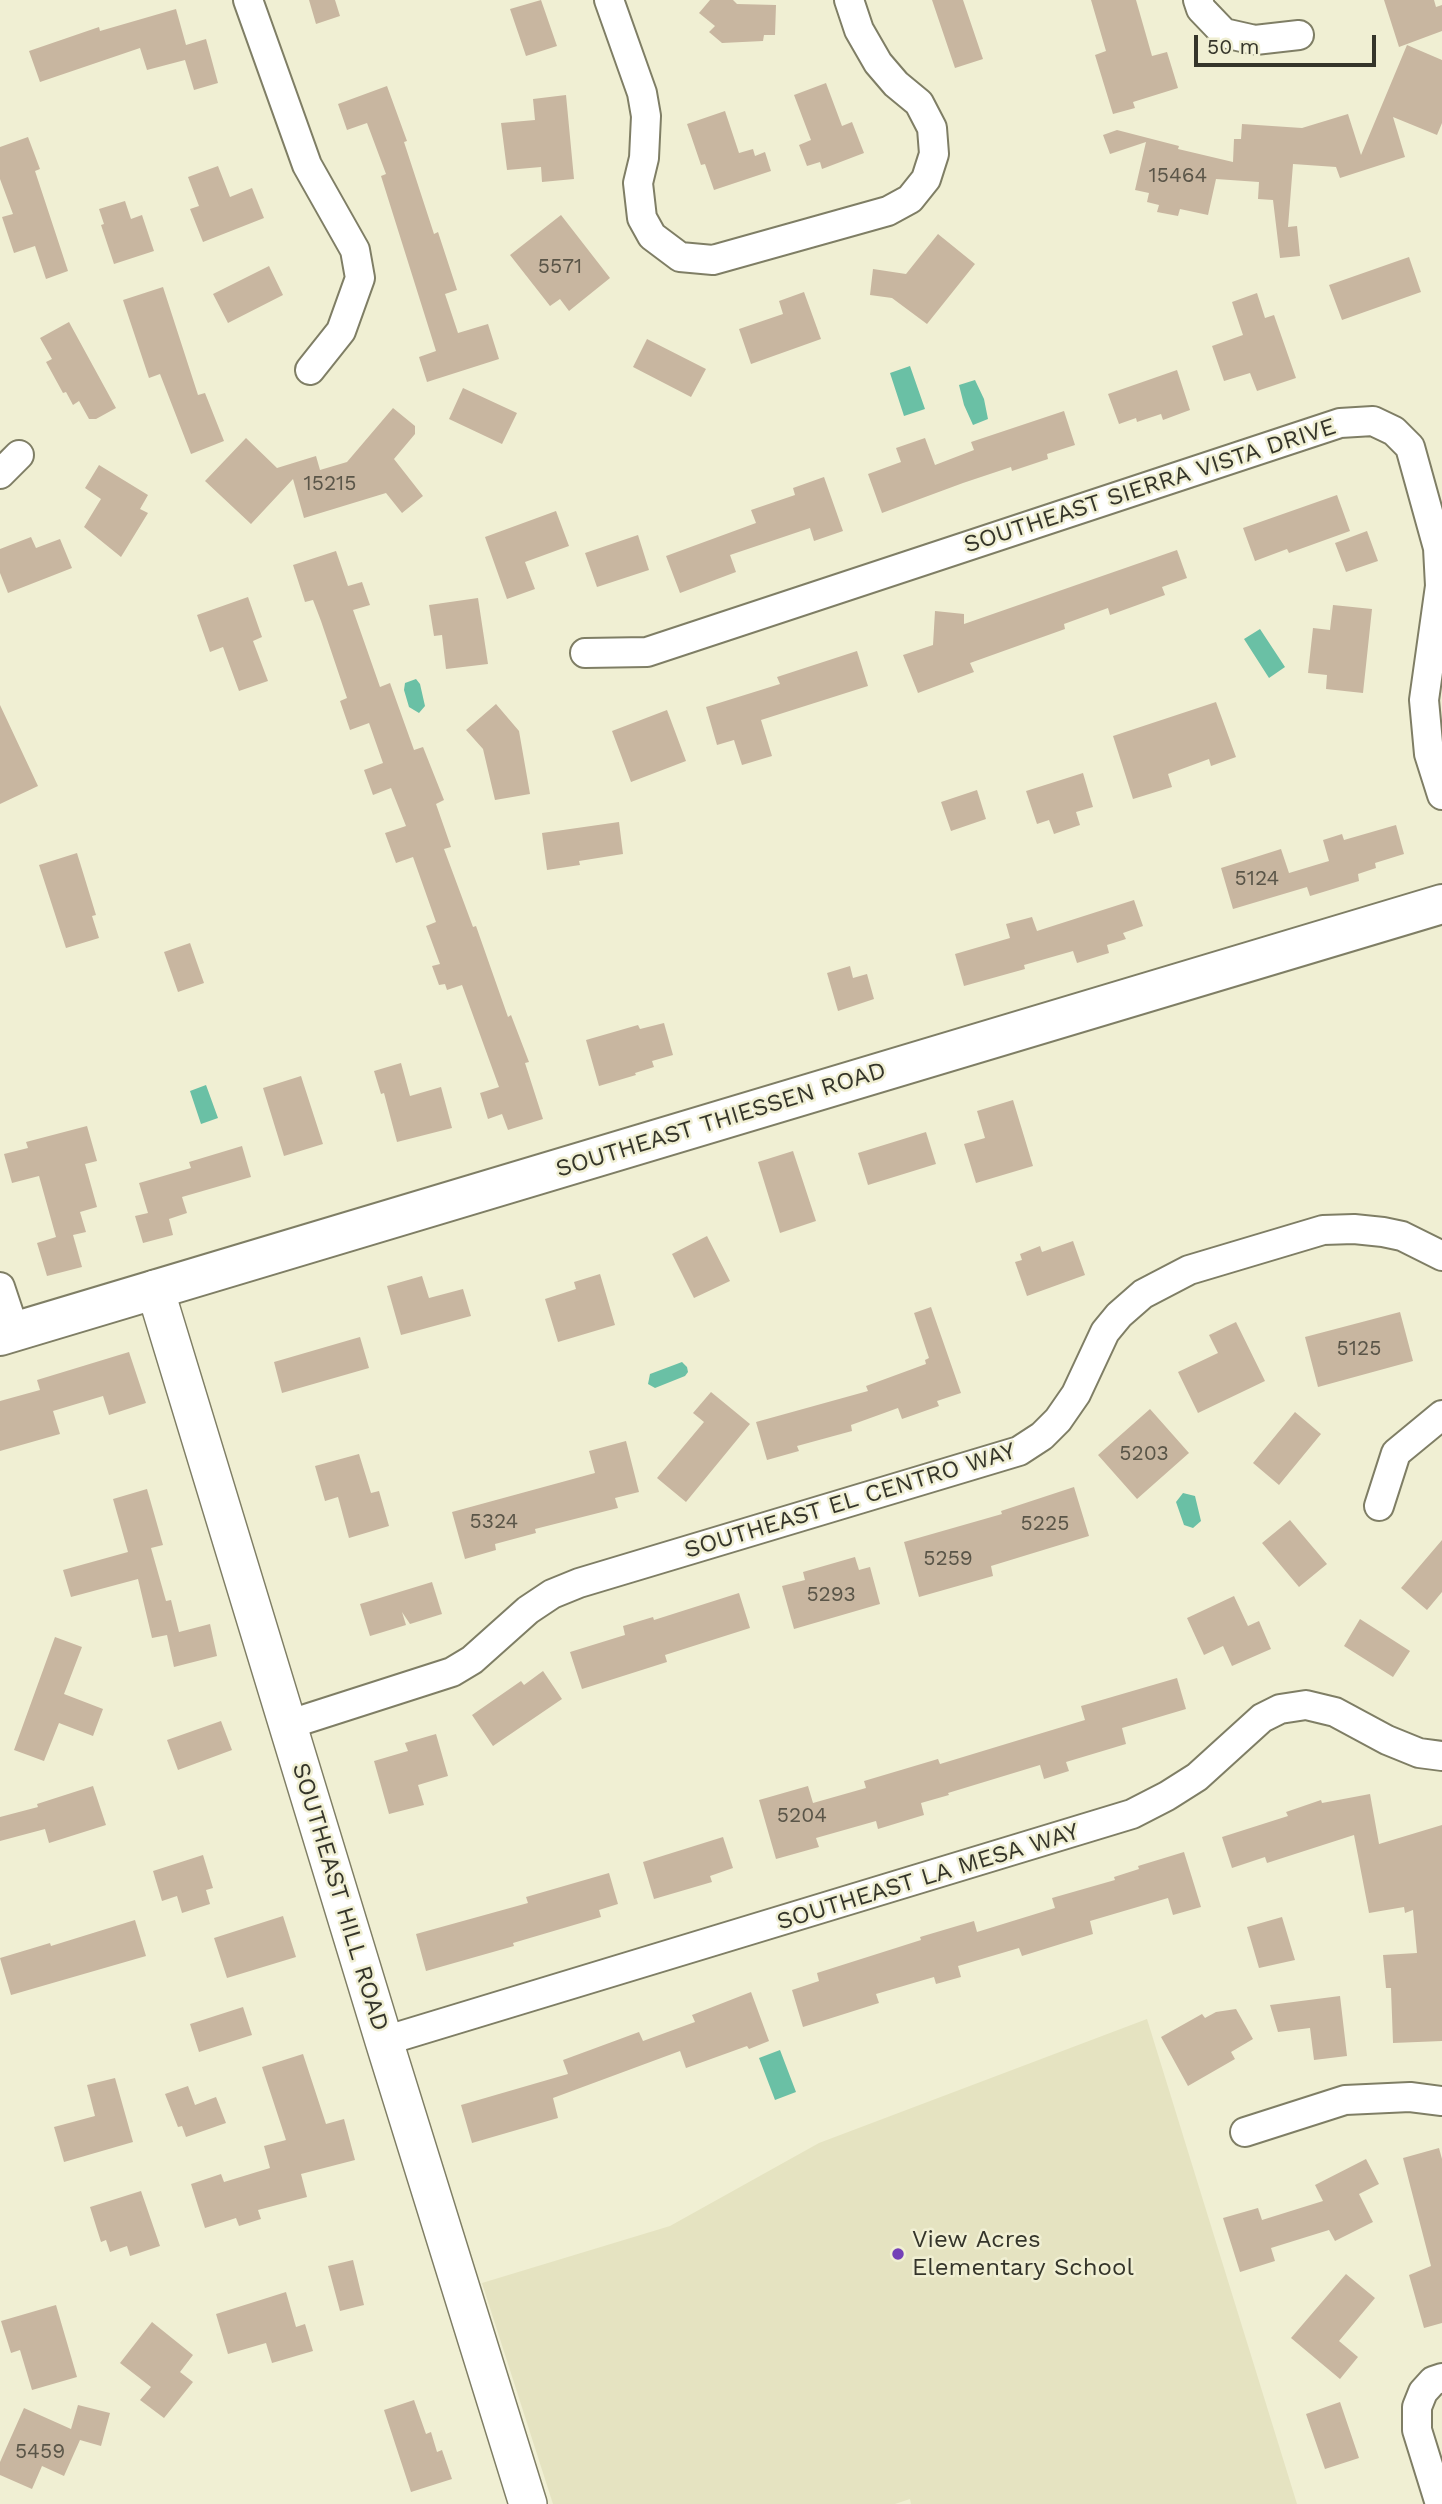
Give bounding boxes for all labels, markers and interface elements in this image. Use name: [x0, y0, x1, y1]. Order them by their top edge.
scale bar: [1197, 21, 1379, 65]
text: 50 m: [1207, 34, 1259, 59]
house number: 15464: [1149, 163, 1207, 189]
house number: 5571: [538, 254, 582, 280]
street label: SOUTHEAST SIERRA VISTA DRIVE: [960, 412, 1340, 560]
house number: 15215: [303, 471, 357, 497]
house number: 5124: [1235, 866, 1279, 892]
street label: SOUTHEAST THIESSEN ROAD: [553, 1056, 889, 1184]
house number: 5125: [1337, 1336, 1381, 1362]
street label: SOUTHEAST EL CENTRO WAY: [681, 1437, 1019, 1565]
house number: 5203: [1119, 1441, 1169, 1467]
house number: 5324: [470, 1509, 518, 1535]
house number: 5225: [1021, 1511, 1069, 1537]
house number: 5259: [923, 1546, 973, 1572]
house number: 5293: [806, 1582, 856, 1608]
street label: SOUTHEAST HILL ROAD: [285, 1760, 395, 2034]
house number: 5204: [777, 1803, 827, 1829]
street label: SOUTHEAST LA MESA WAY: [774, 1817, 1082, 1937]
place label: View Acres Elementary School: [912, 2226, 1134, 2282]
marker: View Acres Elementary School: [890, 2246, 906, 2262]
house number: 5459: [15, 2439, 65, 2465]

